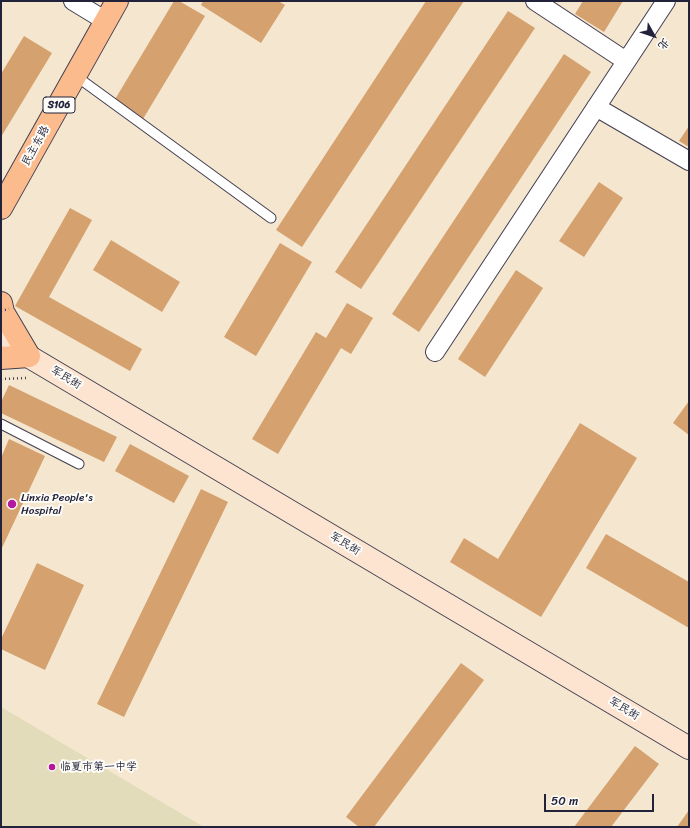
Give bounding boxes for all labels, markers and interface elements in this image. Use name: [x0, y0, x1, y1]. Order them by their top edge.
north arrow: [634, 16, 674, 56]
text: 北: [653, 34, 674, 54]
road number: S106: [43, 97, 75, 113]
street label: 民主东路: [20, 124, 52, 168]
street label: 军民街: [48, 364, 84, 392]
place label: Linxia People's Hospital: [21, 491, 93, 517]
marker: Linxia People's Hospital: [6, 498, 18, 510]
street label: 军民街: [327, 530, 363, 558]
street label: 军民街: [606, 695, 642, 723]
place label: 临夏市第一中学: [60, 760, 137, 774]
marker: 临夏市第一中学: [47, 762, 57, 772]
scale bar: [546, 786, 656, 812]
text: 50 m: [551, 790, 578, 812]

